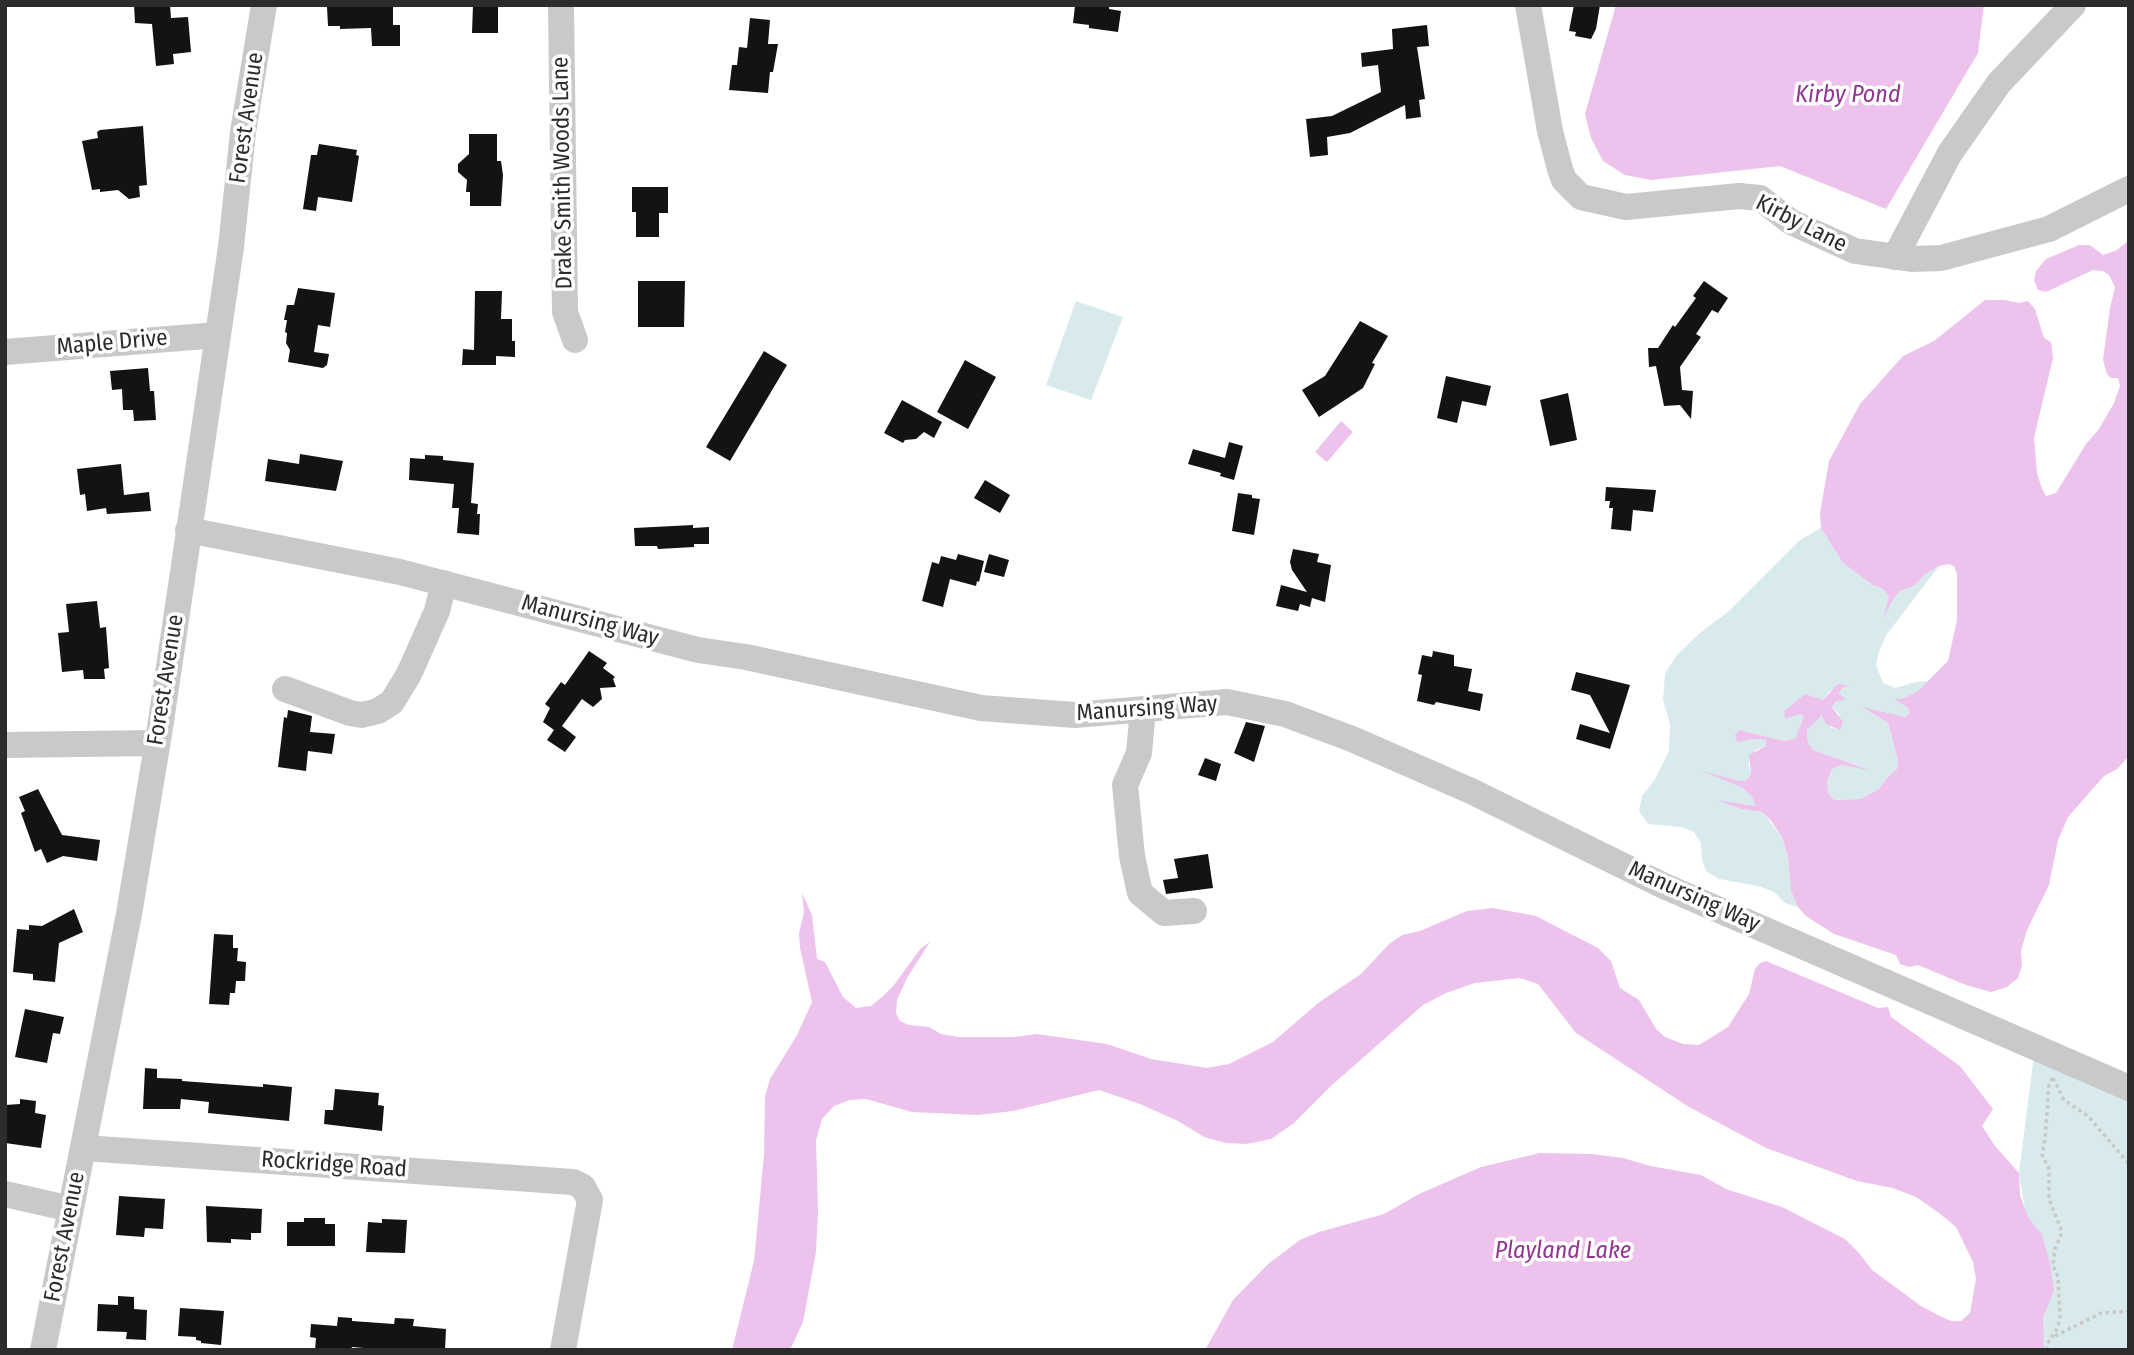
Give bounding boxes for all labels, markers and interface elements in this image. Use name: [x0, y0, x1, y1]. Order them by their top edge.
street label: Forest Avenue: [224, 51, 270, 185]
street label: Drake Smith Woods Lane: [547, 56, 579, 290]
water label: Kirby Pond: [1795, 81, 1901, 109]
street label: Kirby Lane: [1751, 189, 1851, 259]
street label: Maple Drive: [55, 324, 169, 362]
street label: Manursing Way: [518, 589, 662, 653]
street label: Forest Avenue: [142, 613, 190, 747]
street label: Manursing Way: [1076, 690, 1218, 728]
street label: Manursing Way: [1624, 856, 1764, 938]
street label: Rockridge Road: [260, 1146, 408, 1184]
street label: Forest Avenue: [39, 1170, 91, 1304]
water label: Playland Lake: [1495, 1237, 1631, 1265]

